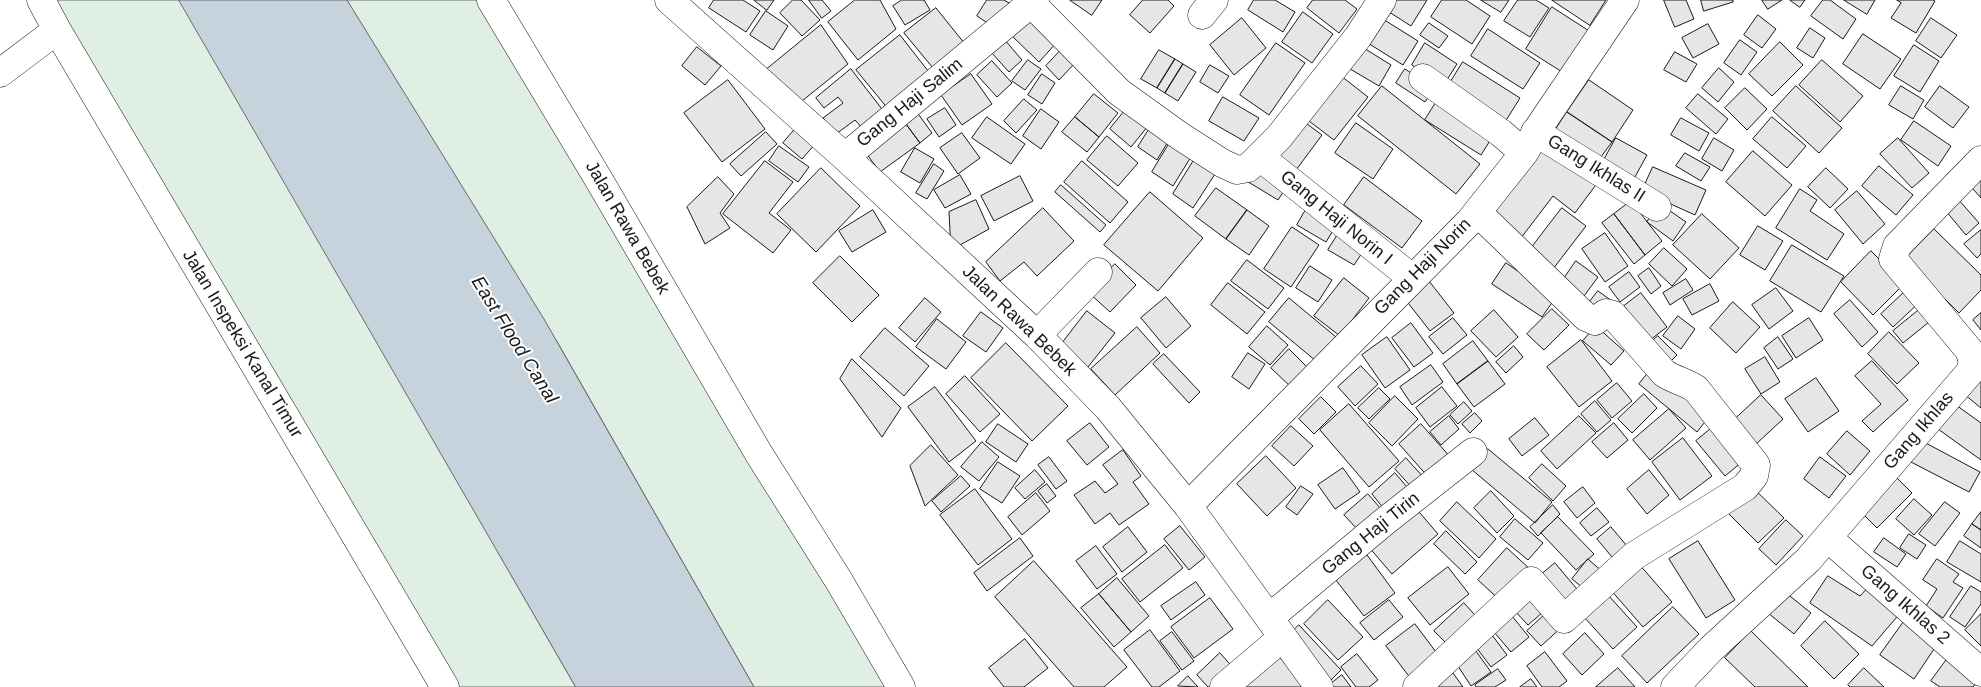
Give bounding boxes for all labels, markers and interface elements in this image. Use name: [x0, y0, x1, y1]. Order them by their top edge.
street label: Gang Haji Salim: [853, 54, 967, 152]
street label: Gang Ikhlas II: [1543, 130, 1649, 208]
street label: Jalan Rawa Bebek: [580, 158, 674, 298]
street label: Gang Haji Norin I: [1276, 166, 1396, 270]
street label: Gang Haji Norin: [1370, 214, 1476, 320]
street label: Jalan Inspeksi Kanal Timur: [177, 246, 307, 442]
street label: Jalan Rawa Bebek: [958, 261, 1080, 381]
water label: East Flood Canal: [466, 272, 562, 408]
street label: Gang Ikhlas: [1879, 388, 1959, 474]
street label: Gang Haji Tirin: [1318, 488, 1424, 580]
street label: Gang Ikhlas 2: [1856, 560, 1954, 650]

